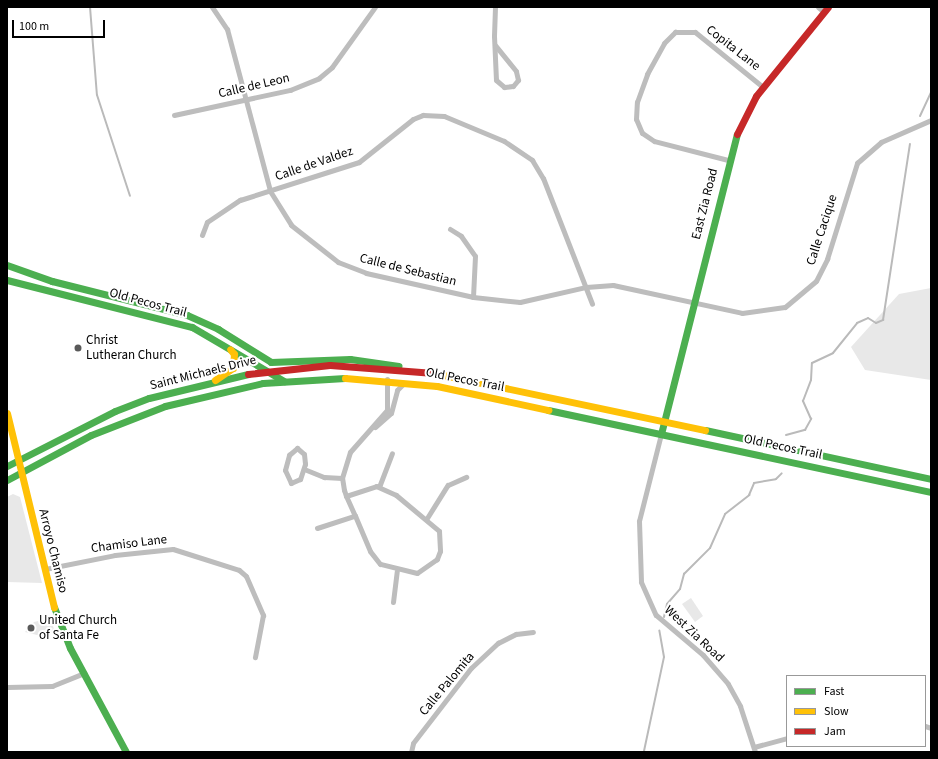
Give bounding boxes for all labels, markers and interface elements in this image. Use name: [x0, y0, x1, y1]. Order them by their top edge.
scale bar: [14, 12, 107, 38]
text: 100 m: [19, 18, 49, 35]
street label: Copita Lane: [703, 22, 763, 74]
street label: Calle de Leon: [217, 70, 291, 102]
street label: Calle de Valdez: [273, 143, 355, 185]
street label: East Zia Road: [689, 167, 721, 241]
street label: Calle Cacique: [803, 193, 841, 267]
street label: Calle de Sebastian: [358, 250, 458, 290]
street label: Old Pecos Trail: [108, 285, 188, 321]
place label: Christ Lutheran Church: [86, 333, 177, 364]
marker: Christ Lutheran Church: [73, 343, 83, 353]
street label: Saint Michaels Drive: [148, 352, 258, 394]
street label: Old Pecos Trail: [424, 365, 506, 395]
street label: Old Pecos Trail: [742, 431, 824, 463]
street label: Arroyo Chamiso: [35, 507, 71, 595]
street label: Chamiso Lane: [90, 532, 168, 556]
street label: West Zia Road: [661, 602, 727, 666]
place label: United Church of Santa Fe: [39, 613, 117, 644]
marker: United Church of Santa Fe: [26, 623, 36, 633]
street label: Calle Palomita: [416, 649, 478, 719]
legend: [786, 675, 926, 747]
text: Fast: [824, 683, 844, 700]
text: Slow: [824, 703, 849, 720]
text: Jam: [824, 723, 846, 740]

